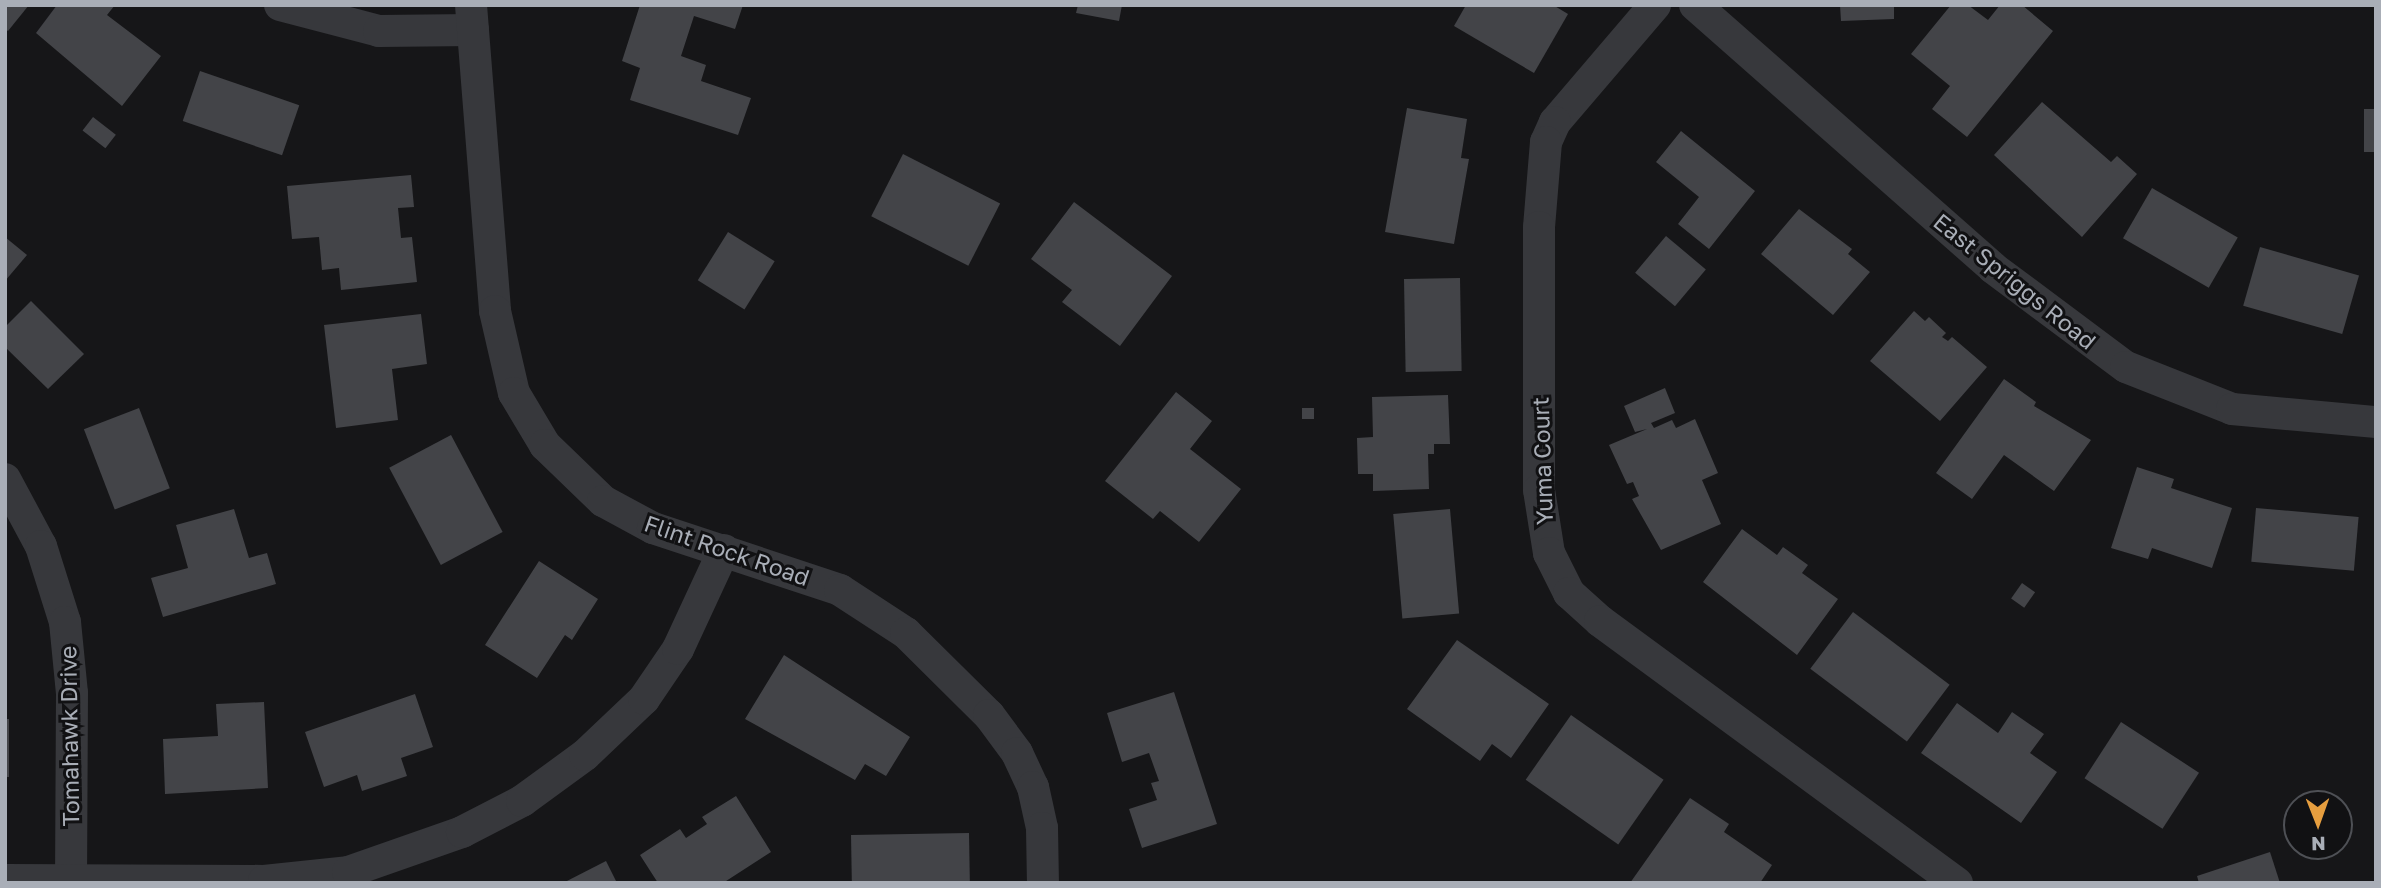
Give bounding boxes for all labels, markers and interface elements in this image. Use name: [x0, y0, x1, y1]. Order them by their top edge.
street label: East Spriggs Road: [1928, 207, 2102, 355]
street label: Yuma Court: [1526, 396, 1558, 526]
street label: Flint Rock Road: [641, 509, 813, 591]
street label: Tomahawk Drive: [54, 645, 84, 827]
north arrow: [2283, 790, 2353, 860]
text: N: [2311, 833, 2326, 856]

